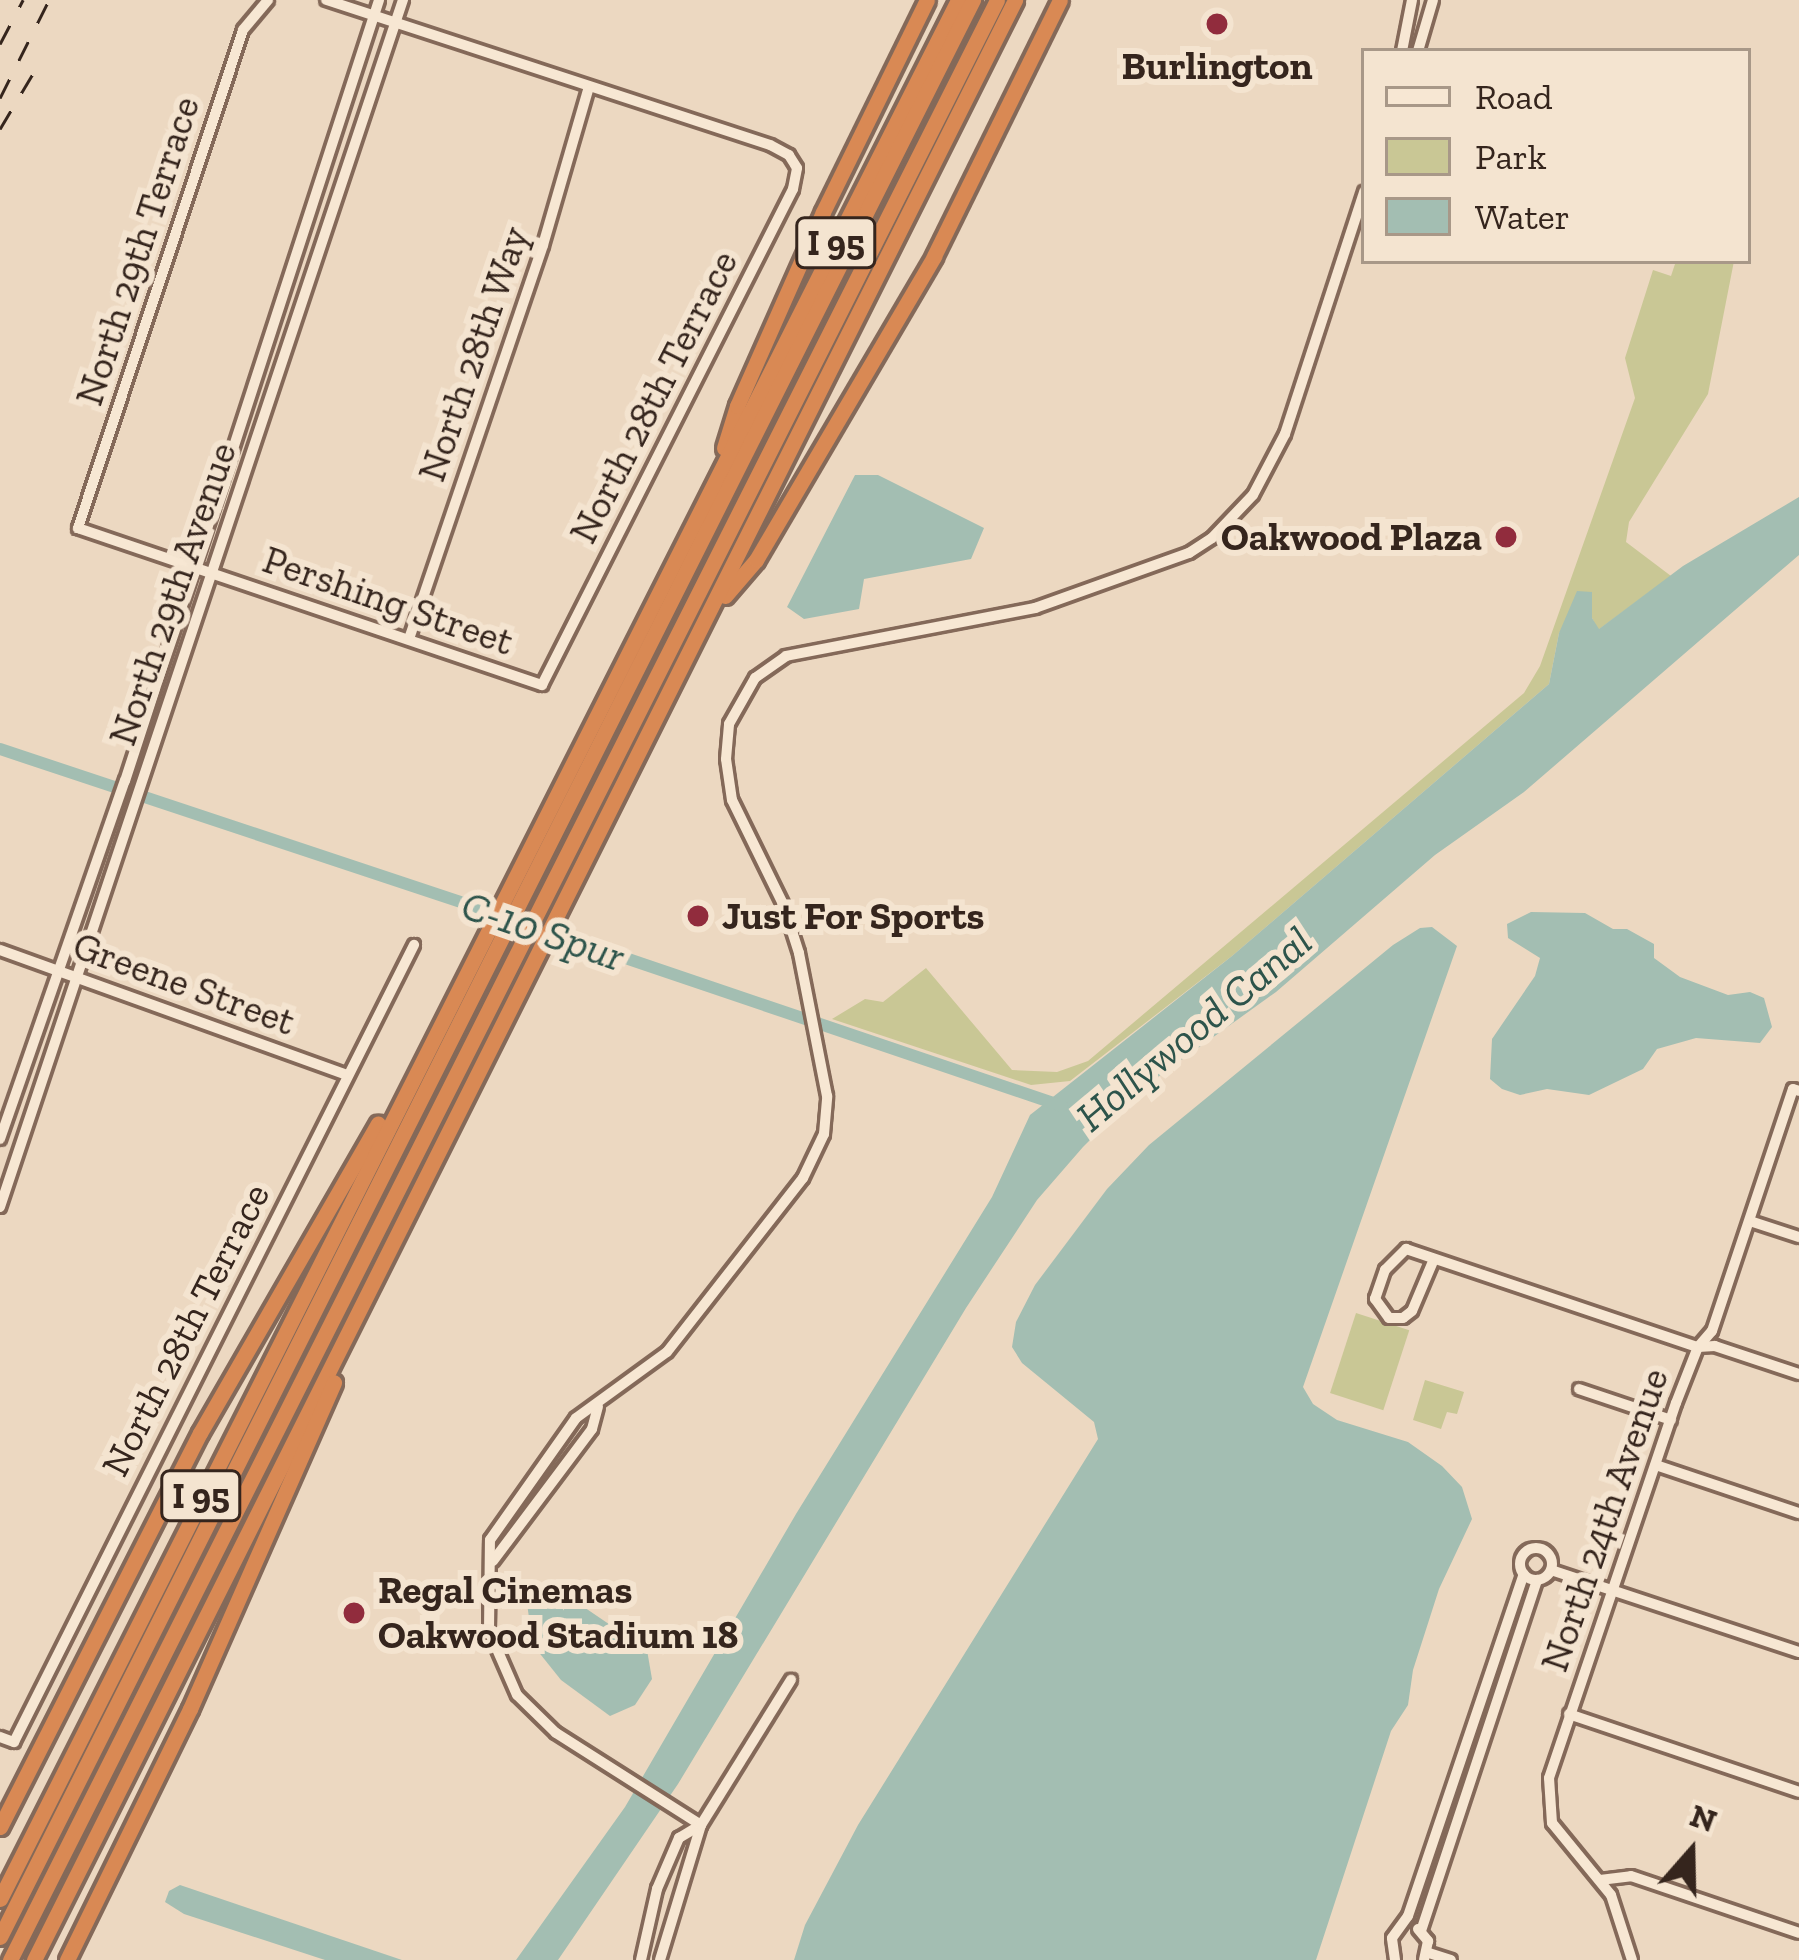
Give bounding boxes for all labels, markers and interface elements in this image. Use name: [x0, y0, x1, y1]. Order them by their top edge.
marker: Burlington: [1204, 11, 1230, 37]
place label: Burlington: [1121, 43, 1313, 89]
legend: [1361, 48, 1751, 264]
text: Road: [1475, 75, 1552, 118]
street label: North 29th Terrace: [66, 90, 210, 412]
text: Park: [1475, 135, 1546, 178]
text: Water: [1475, 195, 1570, 238]
road number: I 95: [794, 213, 878, 273]
street label: North 28th Way: [408, 220, 540, 488]
street label: North 28th Terrace: [560, 242, 748, 552]
street label: North 29th Avenue: [99, 436, 247, 752]
place label: Oakwood Plaza: [1221, 514, 1482, 560]
marker: Oakwood Plaza: [1493, 524, 1519, 550]
street label: Pershing Street: [257, 536, 519, 666]
water label: C-10 Spur: [455, 880, 631, 982]
place label: Just For Sports: [722, 893, 985, 939]
marker: Just For Sports: [685, 903, 711, 929]
water label: Hollywood Canal: [1066, 916, 1322, 1142]
street label: Greene Street: [67, 922, 301, 1046]
street label: North 28th Terrace: [92, 1175, 280, 1485]
street label: North 24th Avenue: [1531, 1361, 1679, 1679]
road number: I 95: [159, 1466, 243, 1526]
place label: Regal Cinemas Oakwood Stadium 18: [378, 1568, 738, 1659]
marker: Regal Cinemas Oakwood Stadium 18: [341, 1600, 367, 1626]
north arrow: [1631, 1792, 1751, 1912]
text: N: [1685, 1795, 1722, 1840]

